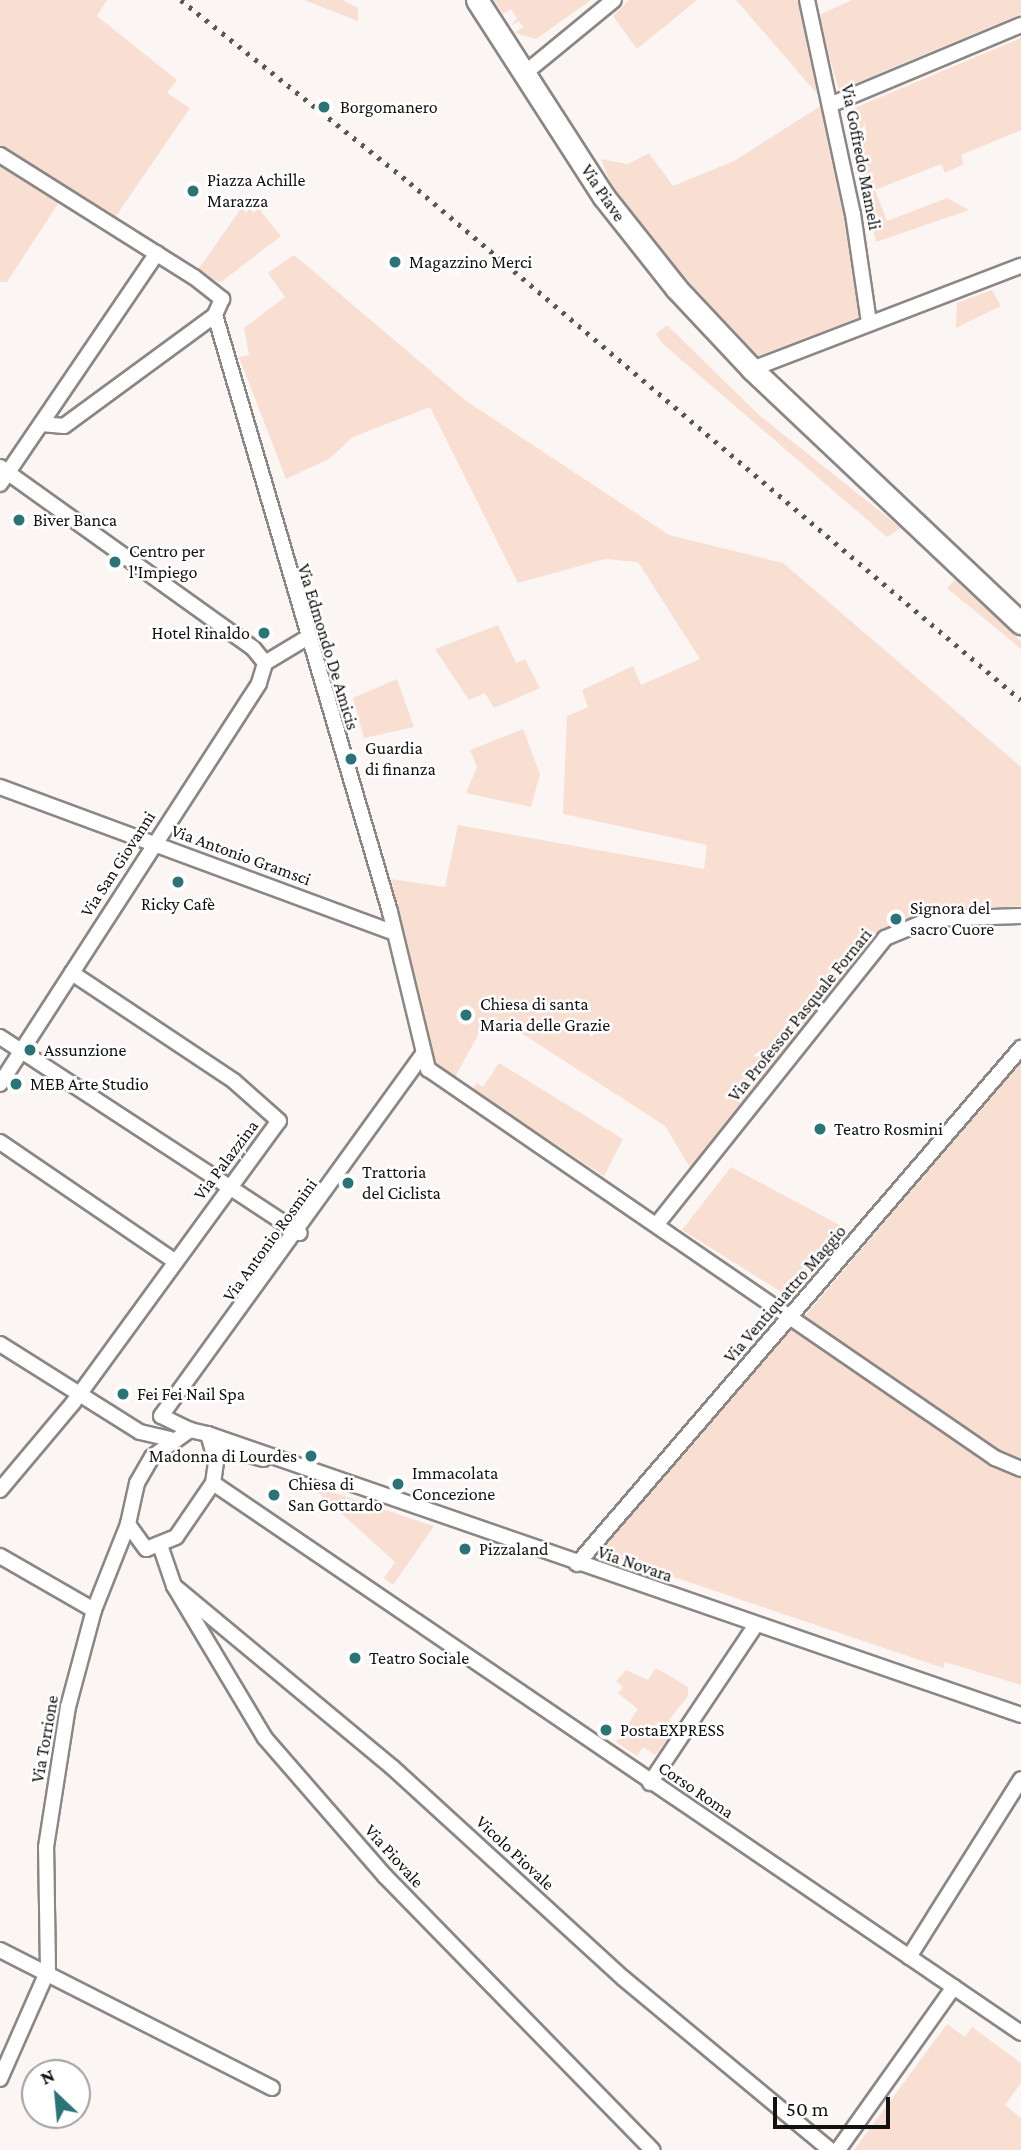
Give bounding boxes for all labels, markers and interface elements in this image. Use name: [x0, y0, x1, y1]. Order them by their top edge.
street label: Via Goffredo Mameli: [836, 82, 886, 232]
place label: Borgomanero: [340, 96, 438, 118]
marker: Borgomanero: [314, 97, 334, 117]
street label: Via Piave: [576, 160, 630, 226]
place label: Piazza Achille Marazza: [207, 170, 305, 212]
marker: Piazza Achille Marazza: [185, 183, 201, 199]
place label: Magazzino Merci: [409, 251, 532, 273]
marker: Magazzino Merci: [387, 254, 403, 270]
place label: Biver Banca: [33, 509, 117, 531]
marker: Biver Banca: [11, 512, 27, 528]
place label: Centro per l'Impiego: [129, 541, 205, 584]
marker: Centro per l'Impiego: [107, 554, 123, 570]
street label: Via Edmondo De Amicis: [292, 561, 364, 733]
place label: Hotel Rinaldo: [152, 622, 250, 644]
marker: Hotel Rinaldo: [256, 625, 272, 641]
place label: Guardia di finanza: [365, 738, 436, 780]
marker: Guardia di finanza: [343, 751, 359, 767]
street label: Via San Giovanni: [76, 807, 160, 921]
street label: Via Antonio Gramsci: [168, 820, 314, 890]
marker: Ricky Cafè: [170, 874, 186, 890]
place label: Ricky Cafè: [141, 893, 215, 915]
place label: Signora del sacro Cuore: [910, 898, 994, 940]
marker: Signora del sacro Cuore: [888, 911, 904, 927]
street label: Via Professor Pasquale Fornari: [723, 924, 877, 1106]
place label: Chiesa di santa Maria delle Grazie: [480, 994, 610, 1036]
marker: Chiesa di santa Maria delle Grazie: [458, 1007, 474, 1023]
place label: Assunzione: [44, 1039, 126, 1061]
marker: Assunzione: [22, 1042, 38, 1058]
place label: MEB Arte Studio: [30, 1073, 149, 1095]
marker: MEB Arte Studio: [8, 1076, 24, 1092]
street label: Via Palazzina: [189, 1116, 263, 1204]
place label: Teatro Rosmini: [834, 1118, 943, 1140]
marker: Teatro Rosmini: [812, 1121, 828, 1137]
place label: Trattoria del Ciclista: [362, 1162, 441, 1204]
street label: Via Antonio Rosmini: [218, 1174, 322, 1306]
marker: Trattoria del Ciclista: [340, 1175, 356, 1191]
street label: Via Ventiquattro Maggio: [719, 1221, 851, 1367]
place label: Fei Fei Nail Spa: [137, 1383, 245, 1405]
marker: Fei Fei Nail Spa: [115, 1386, 131, 1402]
place label: Madonna di Lourdes: [149, 1445, 297, 1467]
marker: Madonna di Lourdes: [303, 1448, 319, 1464]
place label: Immacolata Concezione: [412, 1463, 498, 1506]
place label: Chiesa di San Gottardo: [288, 1474, 383, 1516]
marker: Immacolata Concezione: [390, 1476, 406, 1492]
marker: Chiesa di San Gottardo: [266, 1487, 282, 1503]
place label: Pizzaland: [479, 1538, 549, 1560]
marker: Pizzaland: [457, 1541, 473, 1557]
street label: Via Novara: [595, 1541, 675, 1587]
place label: Teatro Sociale: [369, 1647, 469, 1669]
marker: Teatro Sociale: [347, 1650, 363, 1666]
street label: Via Torrione: [27, 1694, 63, 1784]
place label: PostaEXPRESS: [620, 1719, 724, 1741]
marker: PostaEXPRESS: [598, 1722, 614, 1738]
street label: Corso Roma: [654, 1757, 738, 1823]
street label: Vicolo Piovale: [471, 1811, 559, 1895]
street label: Via Piovale: [360, 1820, 428, 1892]
north arrow: [21, 2059, 91, 2129]
text: N: [37, 2064, 58, 2089]
scale bar: [776, 2084, 893, 2128]
text: 50 m: [786, 2097, 829, 2121]

